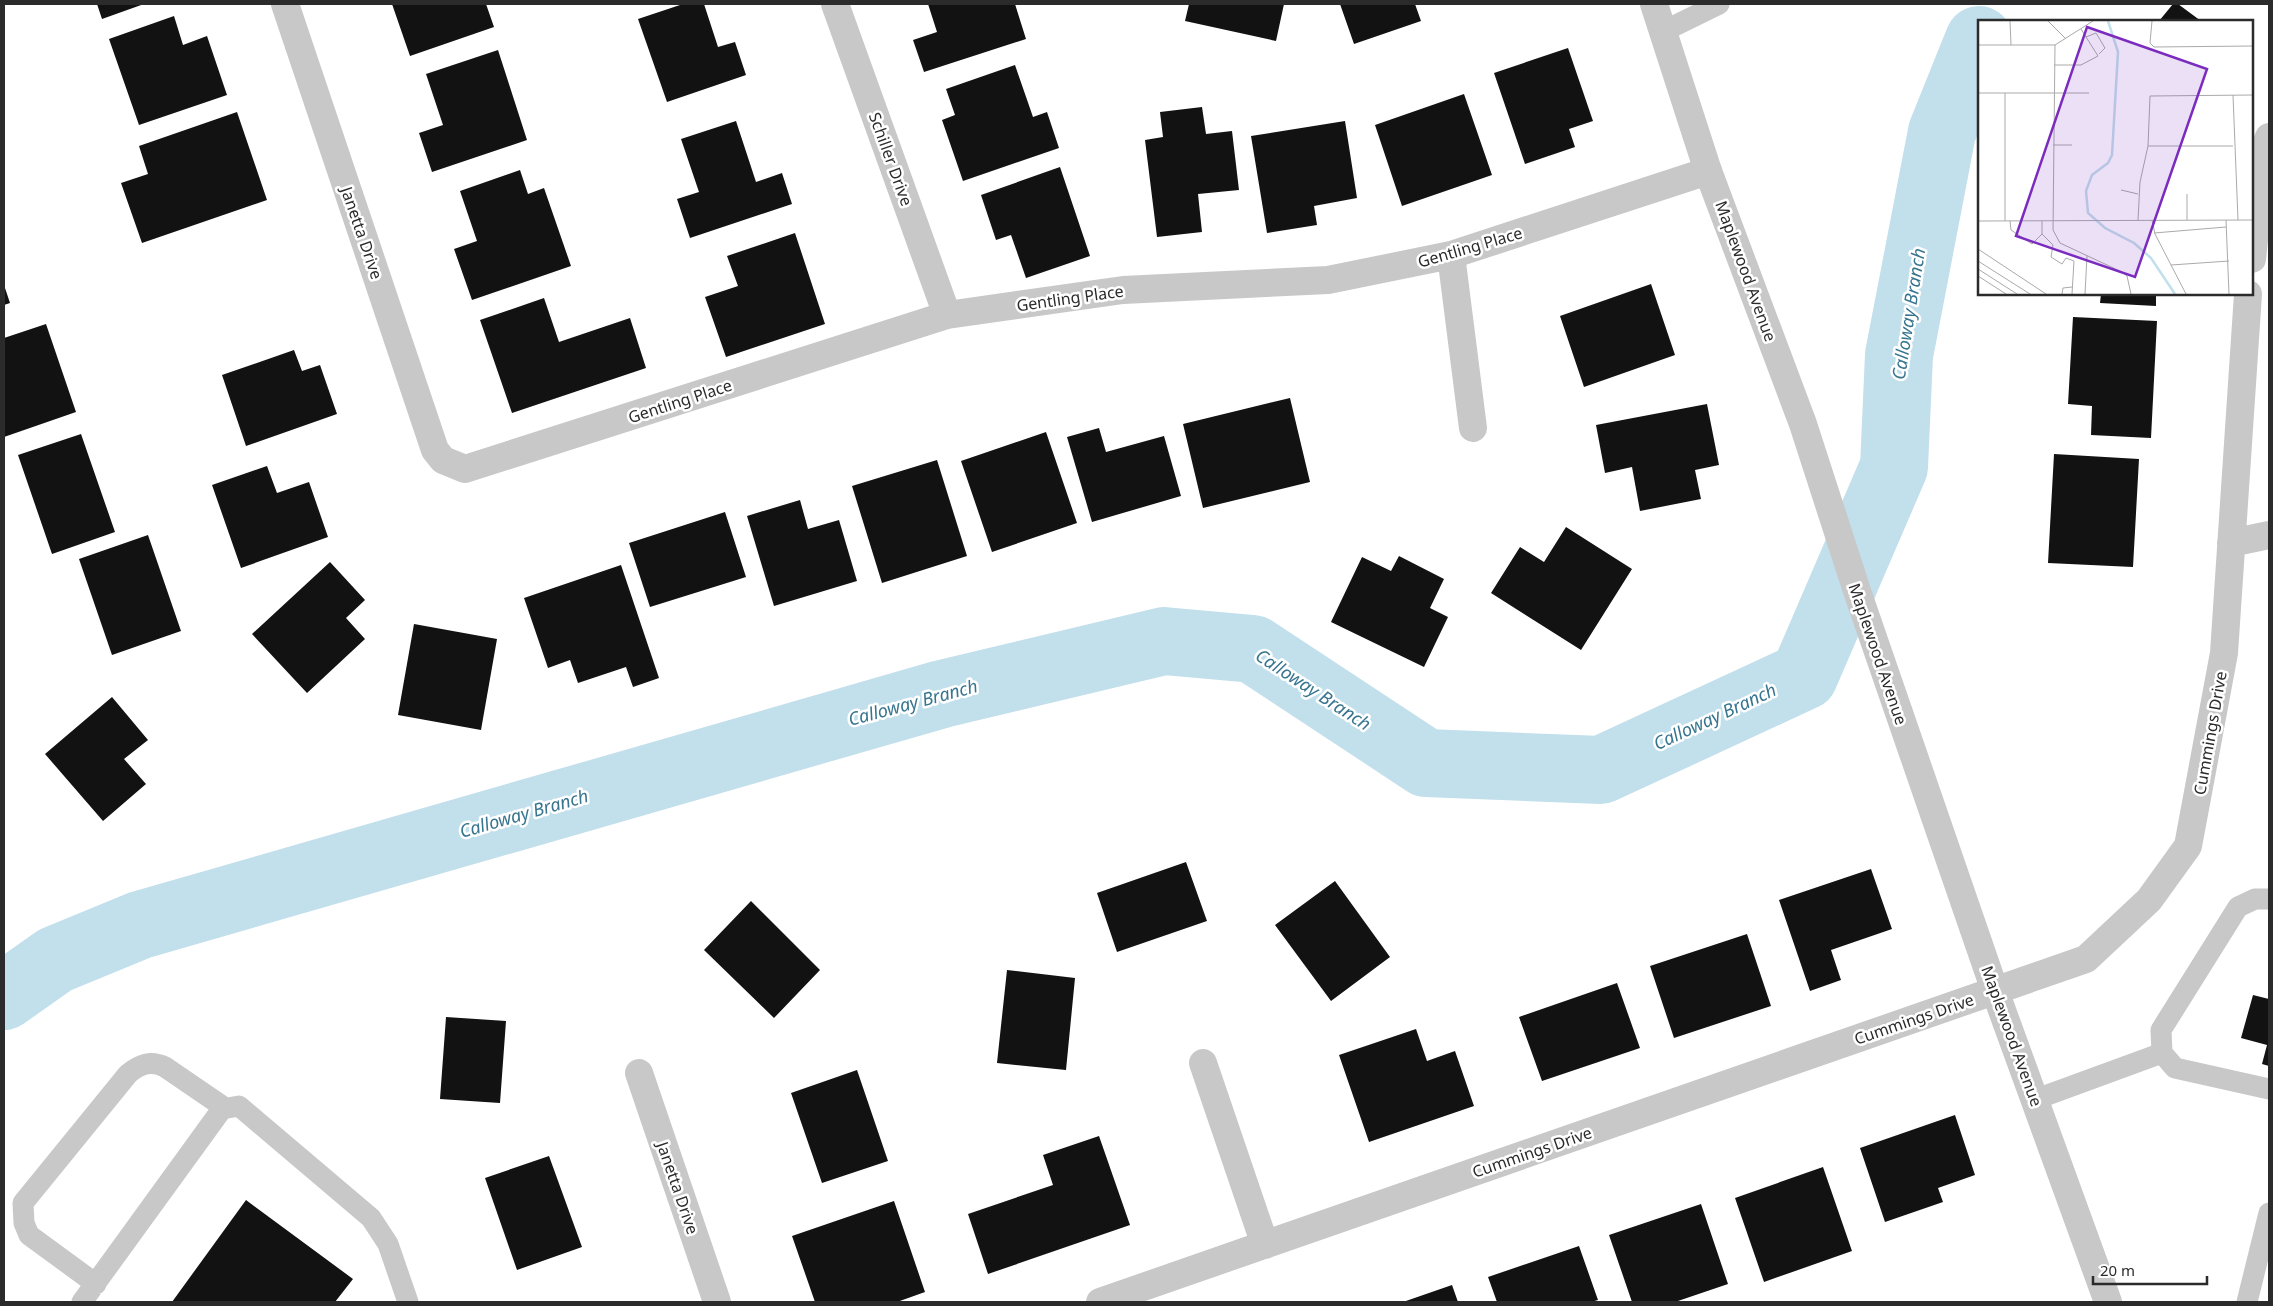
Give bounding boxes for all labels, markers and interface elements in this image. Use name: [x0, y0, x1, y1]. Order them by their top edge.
inset map: [1978, 20, 2253, 295]
street label: Schiller Drive: [864, 109, 918, 209]
street label: Janetta Drive: [335, 182, 388, 282]
street label: Maplewood Avenue: [1710, 198, 1782, 344]
street label: Gentling Place: [1415, 222, 1525, 272]
water label: Calloway Branch: [1886, 246, 1930, 381]
street label: Gentling Place: [1015, 280, 1125, 316]
street label: Gentling Place: [625, 374, 735, 428]
street label: Maplewood Avenue: [1843, 580, 1913, 728]
water label: Calloway Branch: [1251, 643, 1376, 735]
street label: Cummings Drive: [2188, 669, 2232, 797]
water label: Calloway Branch: [845, 673, 980, 731]
water label: Calloway Branch: [1649, 677, 1780, 755]
water label: Calloway Branch: [456, 783, 591, 843]
street label: Maplewood Avenue: [1976, 963, 2048, 1109]
street label: Cummings Drive: [1851, 988, 1977, 1050]
street label: Cummings Drive: [1469, 1121, 1595, 1183]
street label: Janetta Drive: [651, 1137, 704, 1237]
scale bar: [2093, 1254, 2207, 1286]
text: 20 m: [2100, 1260, 2135, 1280]

